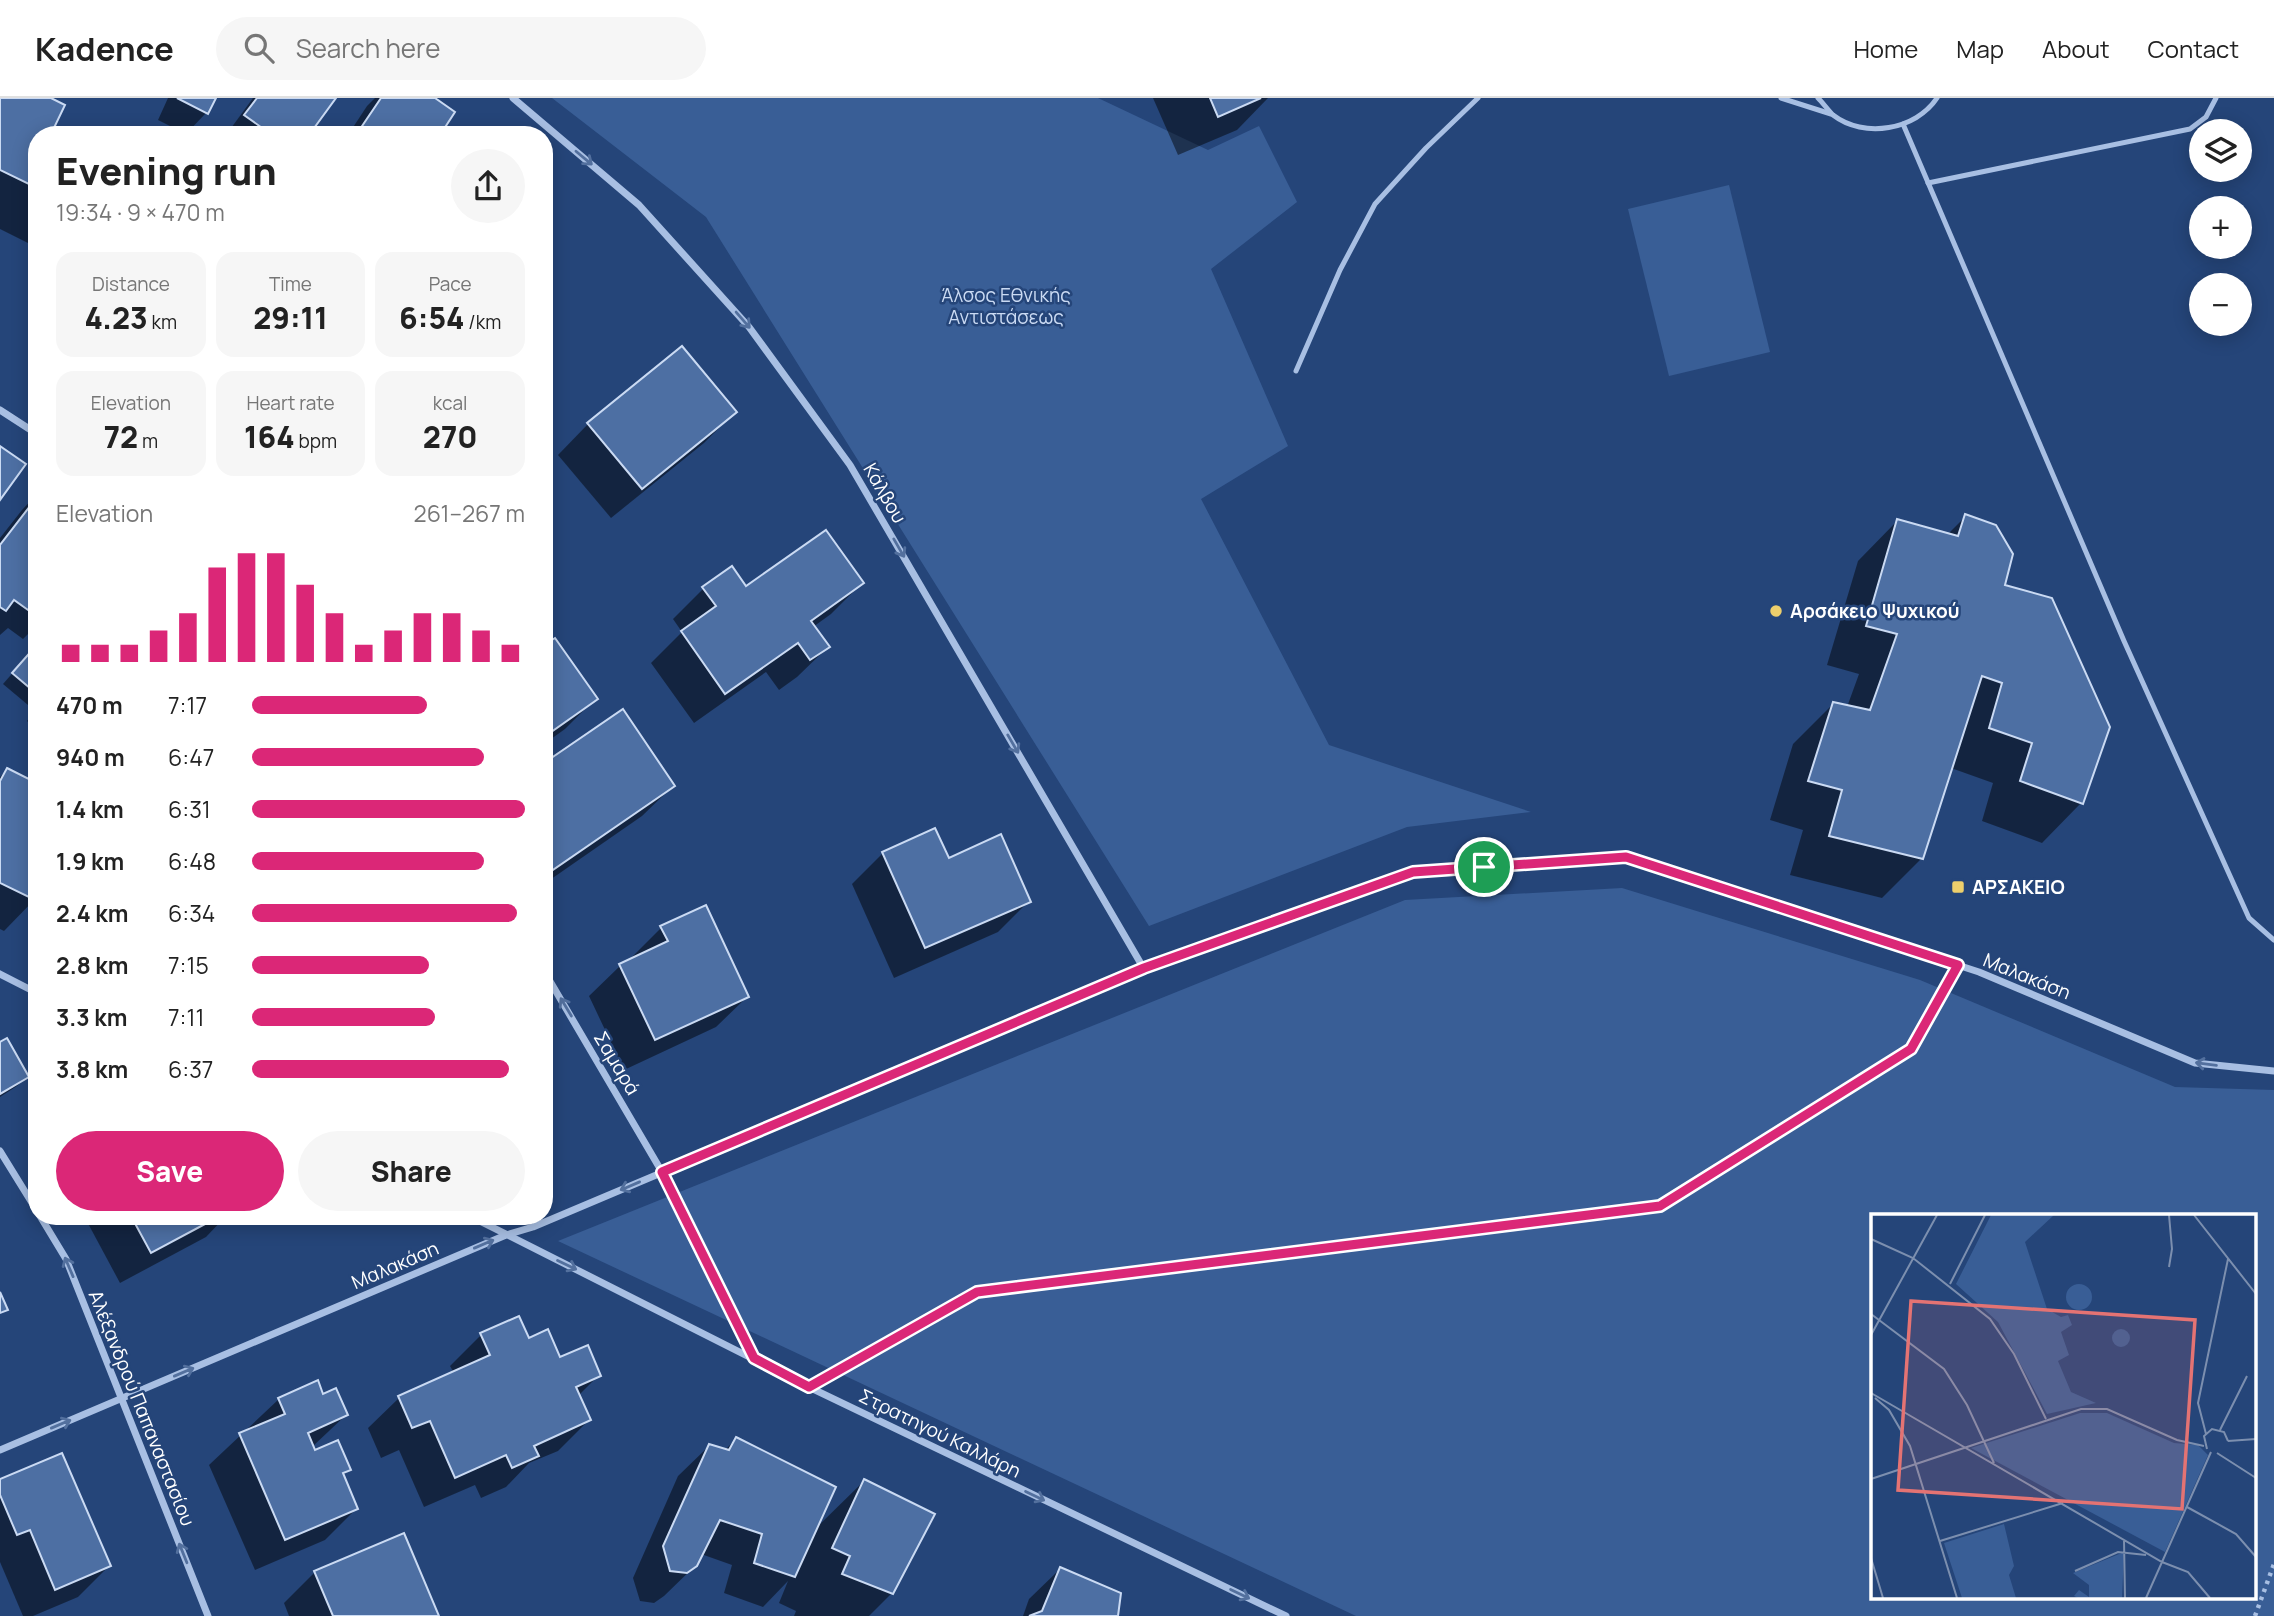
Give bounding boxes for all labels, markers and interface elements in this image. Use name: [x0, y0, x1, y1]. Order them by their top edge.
search box: [216, 17, 706, 80]
text: Kadence: [35, 26, 174, 71]
icon: search: [240, 29, 278, 67]
text: Search here: [296, 30, 440, 66]
text: Home: [1853, 32, 1918, 65]
text: Map: [1956, 32, 2004, 65]
text: About: [2042, 32, 2110, 65]
text: Contact: [2148, 32, 2239, 65]
map controls: [2189, 119, 2252, 336]
button: layers: [2189, 119, 2252, 182]
text: Evening run: [56, 144, 277, 196]
button: share: [451, 149, 525, 223]
one-way arrow: [574, 150, 592, 166]
text: 19:34 · 9 × 470 m: [56, 196, 225, 228]
button: +: [2189, 196, 2252, 259]
text: Distance: [92, 271, 170, 297]
text: Time: [269, 271, 312, 297]
text: Pace: [429, 271, 472, 297]
button: −: [2189, 273, 2252, 336]
park label: Άλσος Εθνικής Αντιστάσεως: [941, 282, 1071, 330]
text: 4.23: [85, 297, 148, 338]
text: 29:11: [253, 297, 328, 338]
text: 6:54: [399, 297, 465, 338]
text: km: [148, 309, 177, 335]
text: /km: [465, 309, 501, 335]
one-way arrow: [735, 311, 751, 329]
text: Elevation: [91, 390, 171, 416]
text: Heart rate: [246, 390, 335, 416]
text: kcal: [433, 390, 468, 416]
text: 72: [104, 416, 138, 457]
text: 164: [244, 416, 295, 457]
text: 270: [423, 416, 478, 457]
text: m: [138, 428, 158, 454]
text: bpm: [295, 428, 337, 454]
street label: Κάλβου: [857, 458, 913, 528]
text: Elevation: [56, 497, 153, 529]
text: 261–267 m: [414, 497, 525, 529]
one-way arrow: [892, 537, 906, 557]
place label: Αρσάκειο Ψυχικού: [1790, 598, 1959, 624]
marker: Αρσάκειο Ψυχικού: [1768, 603, 1784, 619]
text: 470 m: [56, 689, 123, 721]
text: 7:17: [168, 689, 207, 721]
one-way arrow: [1007, 734, 1021, 754]
text: 940 m: [56, 741, 125, 773]
text: 6:47: [168, 741, 214, 773]
text: 1.4 km: [56, 793, 124, 825]
text: 6:31: [168, 793, 211, 825]
pin: [1454, 837, 1514, 897]
text: 1.9 km: [56, 845, 124, 877]
text: 6:48: [168, 845, 216, 877]
icon: arrive: [1465, 848, 1503, 886]
place label: ΑΡΣΑΚΕΙΟ: [1972, 874, 2065, 900]
marker: ΑΡΣΑΚΕΙΟ: [1950, 879, 1966, 895]
text: 2.4 km: [56, 897, 128, 929]
text: 6:34: [168, 897, 215, 929]
street label: Μαλακάση: [1979, 947, 2075, 1005]
text: 2.8 km: [56, 949, 128, 981]
text: 7:15: [168, 949, 209, 981]
one-way arrow: [558, 998, 572, 1018]
text: 3.3 km: [56, 1001, 127, 1033]
text: 7:11: [168, 1001, 204, 1033]
street label: Σαμαρά: [588, 1026, 646, 1100]
text: 3.8 km: [56, 1053, 128, 1085]
text: 6:37: [168, 1053, 213, 1085]
one-way arrow: [2195, 1057, 2218, 1070]
button: Save: [56, 1131, 284, 1211]
button: Share: [298, 1131, 525, 1211]
one-way arrow: [620, 1180, 641, 1193]
inset map: [1871, 1214, 2256, 1598]
street label: Μαλακάση: [347, 1235, 443, 1295]
one-way arrow: [472, 1237, 494, 1250]
one-way arrow: [61, 1257, 74, 1278]
one-way arrow: [556, 1259, 577, 1273]
street label: Αλέξανδρού Παπαναστασίου: [83, 1286, 201, 1530]
one-way arrow: [173, 1364, 194, 1377]
street label: Στρατηγού Καλλάρη: [855, 1382, 1025, 1484]
one-way arrow: [49, 1417, 71, 1430]
one-way arrow: [1024, 1489, 1045, 1503]
one-way arrow: [175, 1542, 188, 1564]
one-way arrow: [1229, 1588, 1250, 1601]

